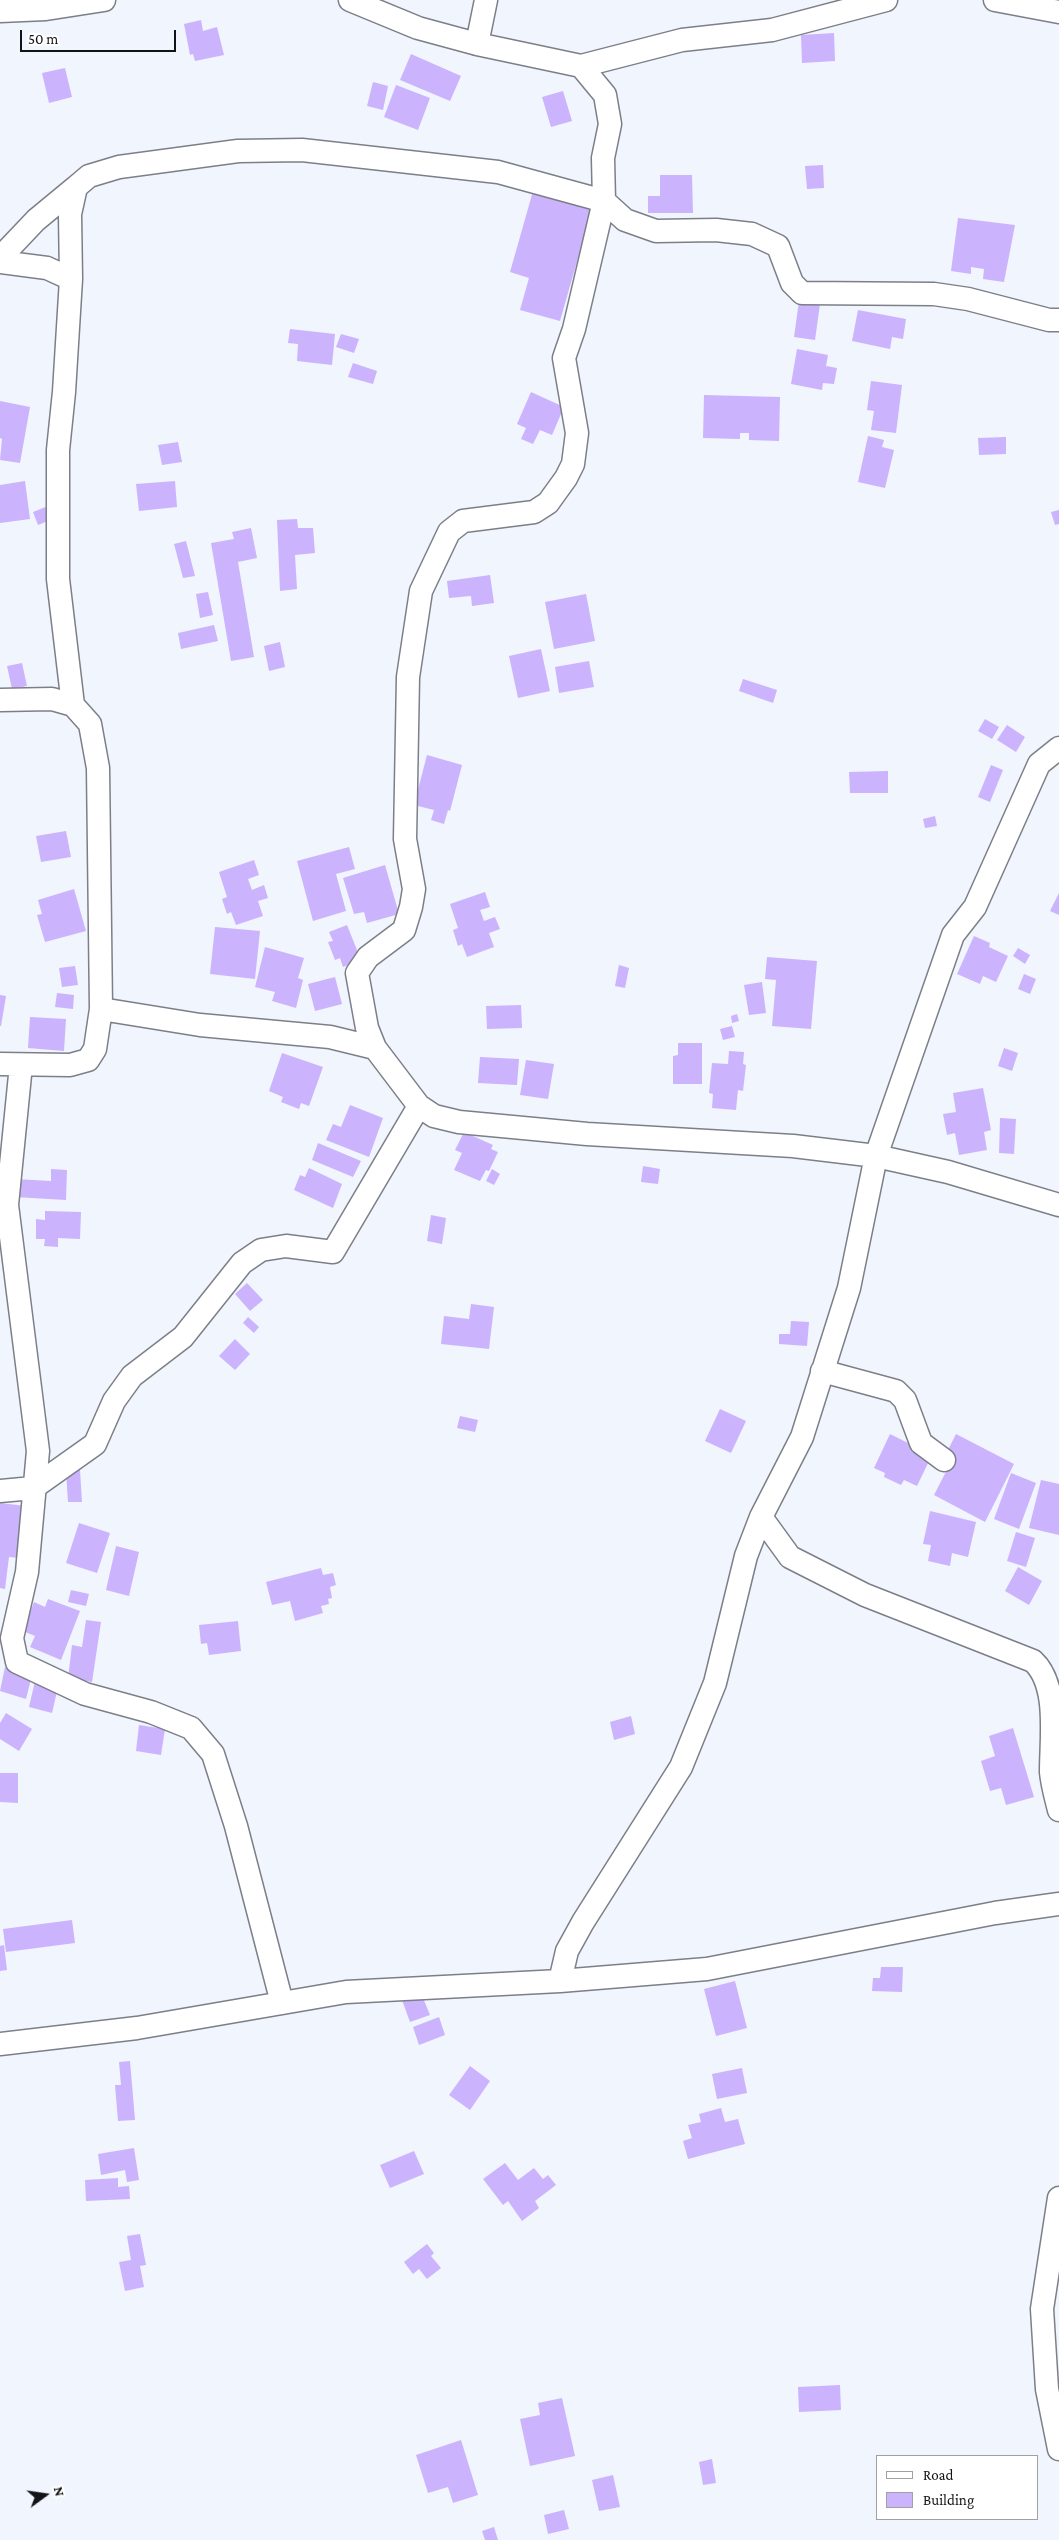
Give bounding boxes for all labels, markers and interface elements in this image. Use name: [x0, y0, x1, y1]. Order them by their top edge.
scale bar: [22, 20, 179, 52]
text: 50 m: [28, 31, 58, 47]
legend: [876, 2455, 1039, 2520]
text: Road: [923, 2467, 953, 2483]
north arrow: [20, 2470, 70, 2520]
text: N: [51, 2485, 68, 2498]
text: Building: [923, 2492, 974, 2508]

